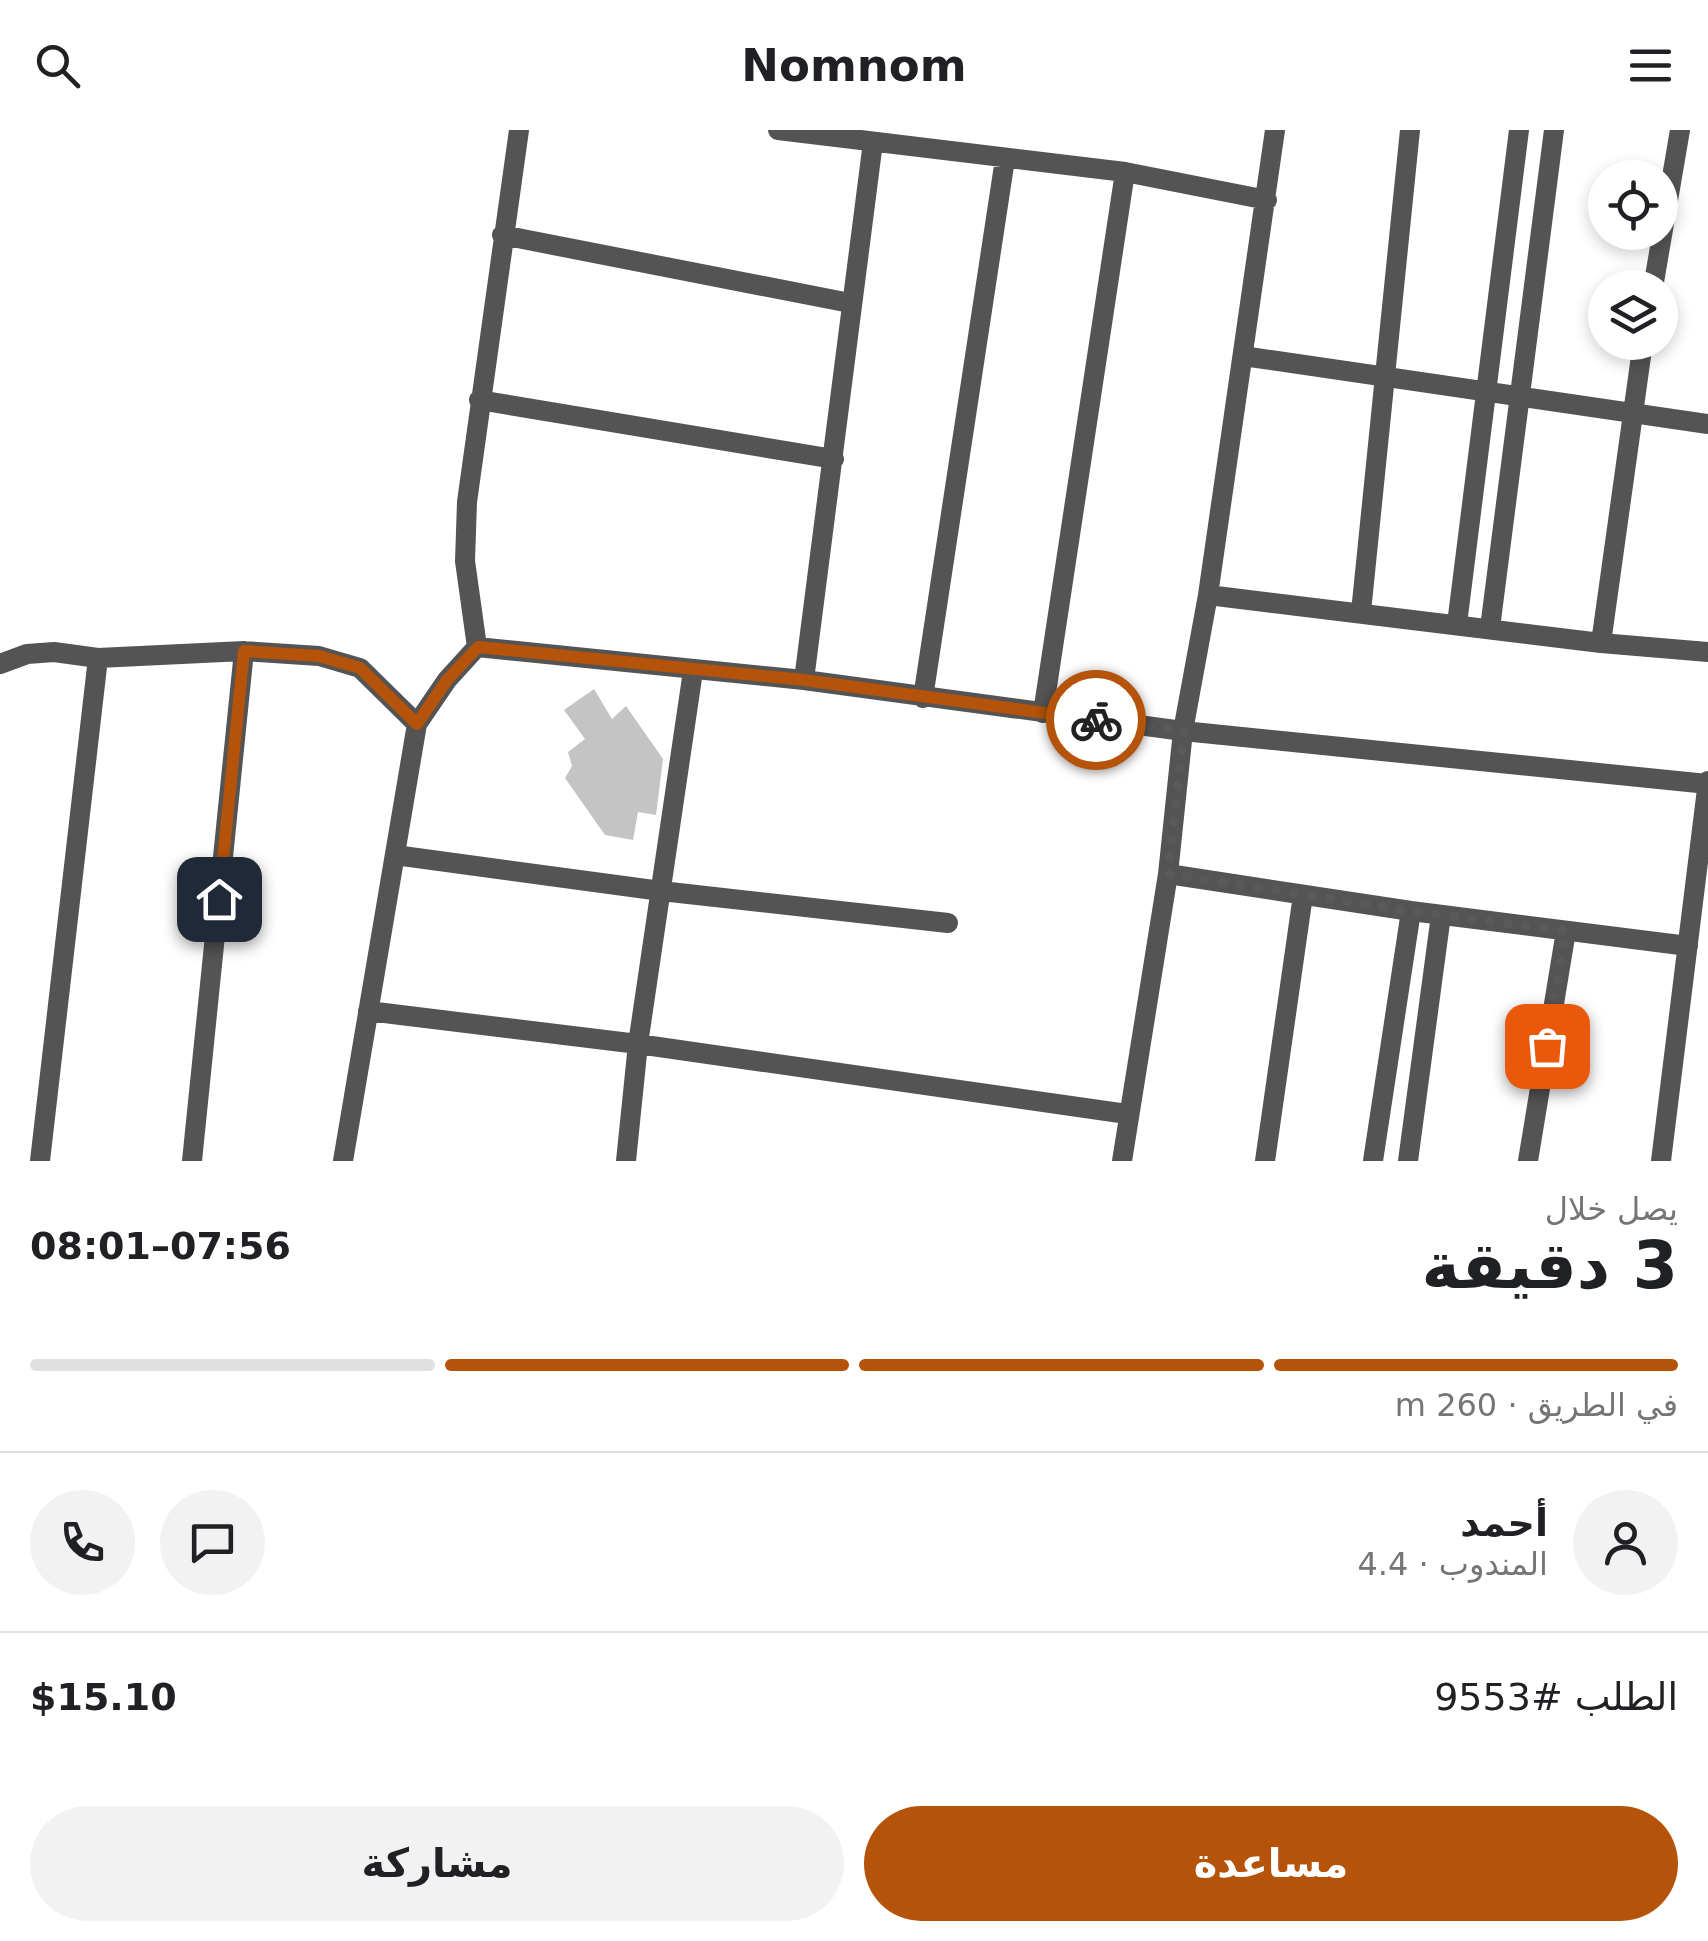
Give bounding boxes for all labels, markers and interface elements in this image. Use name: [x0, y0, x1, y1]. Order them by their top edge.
icon: search: [30, 38, 85, 93]
icon: menu: [1623, 38, 1678, 93]
text: Nomnom: [741, 39, 967, 92]
map controls: [1588, 160, 1678, 360]
button: locate: [1588, 160, 1678, 250]
button: layers: [1588, 270, 1678, 360]
courier: [1046, 670, 1146, 770]
icon: bike: [1069, 693, 1124, 748]
pin: [177, 857, 262, 942]
icon: home: [192, 872, 247, 927]
pin: [1505, 1004, 1590, 1089]
icon: bag: [1520, 1019, 1575, 1074]
text: يصل خلال: [1545, 1190, 1678, 1228]
text: 07:56–08:01: [30, 1224, 291, 1268]
text: 3 دقيقة: [1421, 1228, 1678, 1303]
text: في الطريق · 260 m: [1395, 1386, 1678, 1424]
button: phone: [30, 1490, 135, 1595]
button: chat: [160, 1490, 265, 1595]
button: person: [1573, 1490, 1678, 1595]
text: أحمد: [1460, 1501, 1548, 1545]
text: المندوب · 4.4: [1357, 1545, 1548, 1583]
text: $15.10: [30, 1675, 177, 1719]
text: الطلب #9553: [1434, 1675, 1678, 1719]
button: مشاركة: [30, 1806, 844, 1921]
button: مساعدة: [864, 1806, 1678, 1921]

